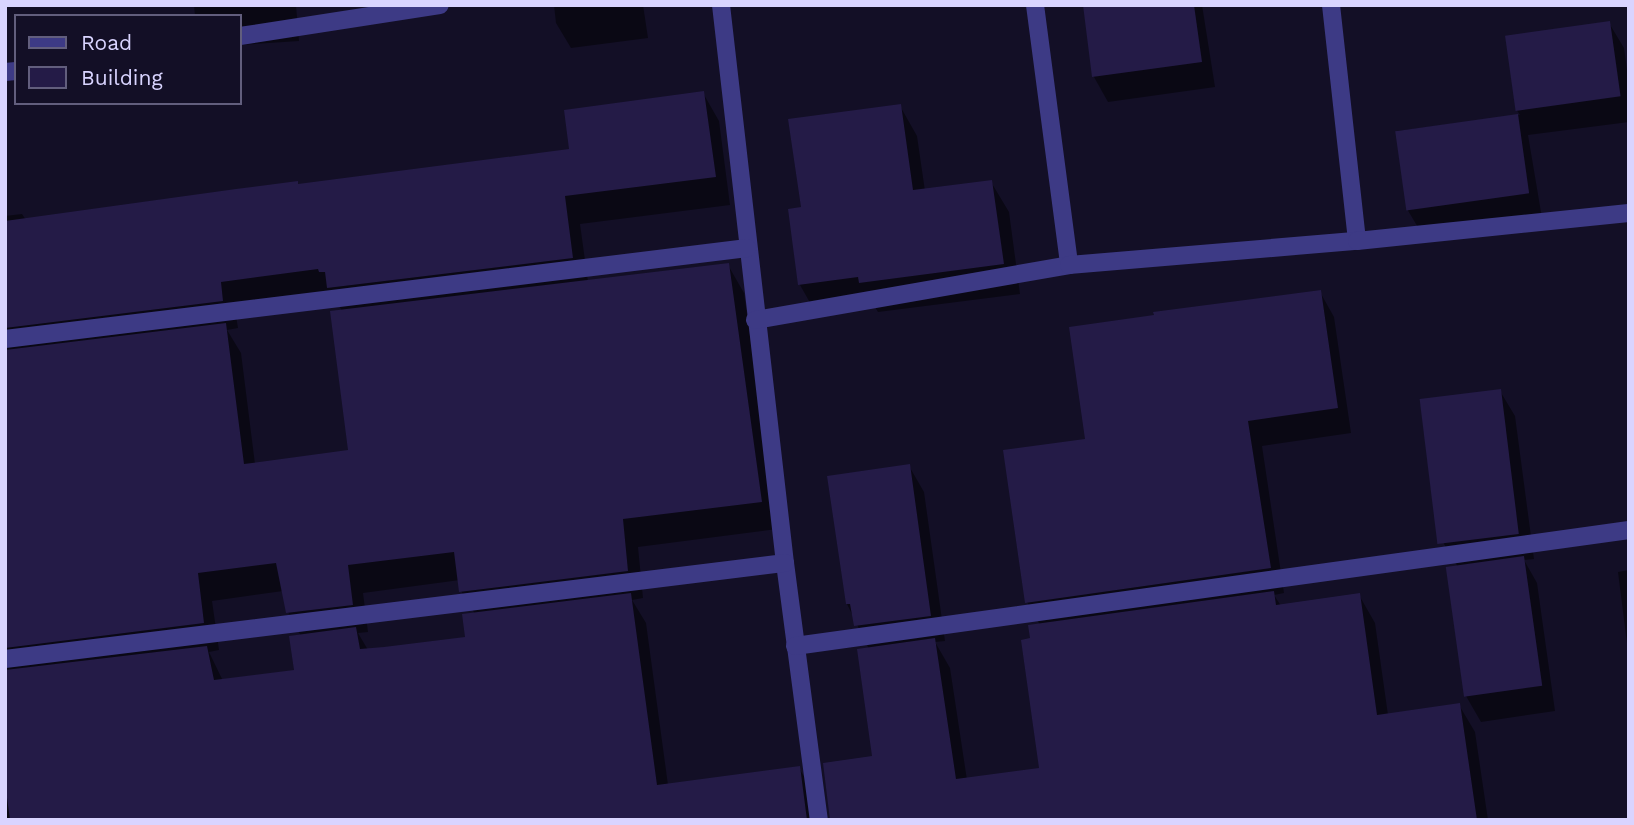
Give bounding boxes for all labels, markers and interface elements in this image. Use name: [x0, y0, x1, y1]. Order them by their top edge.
legend: [14, 14, 242, 105]
text: Road: [81, 30, 132, 55]
text: Building: [81, 65, 163, 90]

